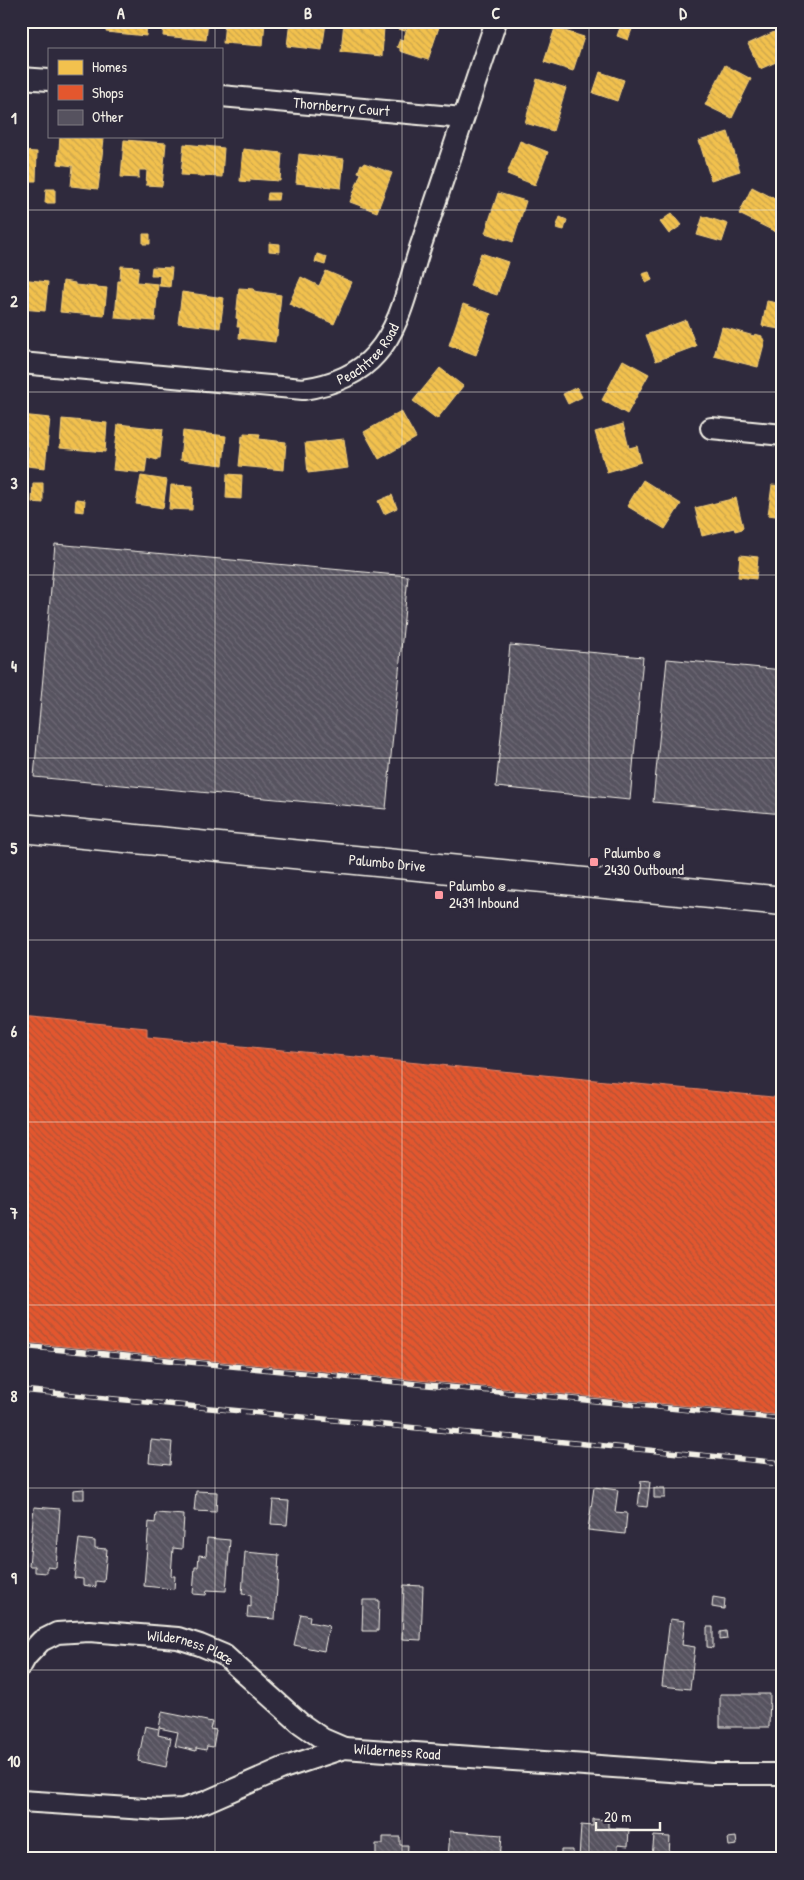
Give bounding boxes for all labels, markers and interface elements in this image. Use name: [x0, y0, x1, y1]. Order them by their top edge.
text: A: [117, 2, 125, 24]
text: B: [304, 2, 312, 24]
text: C: [492, 2, 501, 24]
text: D: [679, 2, 687, 24]
legend: [48, 48, 222, 138]
text: Homes: [92, 56, 127, 77]
text: Shops: [92, 82, 124, 103]
street label: Thornberry Court: [292, 92, 392, 121]
text: Other: [92, 106, 124, 127]
text: 1: [11, 107, 17, 129]
text: 2: [10, 290, 18, 312]
street label: Peachtree Road: [333, 320, 404, 390]
text: 3: [10, 472, 18, 494]
text: 4: [11, 655, 17, 677]
text: 5: [11, 837, 18, 859]
place label: Palumbo @ 2430 Outbound: [604, 842, 684, 880]
street label: Palumbo Drive: [348, 848, 427, 877]
marker: Palumbo @ 2430 Outbound: [588, 856, 600, 868]
place label: Palumbo @ 2439 Inbound: [449, 875, 519, 913]
marker: Palumbo @ 2439 Inbound: [433, 889, 445, 901]
text: 6: [11, 1020, 18, 1042]
text: 7: [9, 1202, 18, 1224]
text: 8: [11, 1385, 18, 1407]
text: 9: [11, 1567, 17, 1589]
street label: Wilderness Place: [146, 1625, 239, 1670]
street label: Wilderness Road: [353, 1738, 441, 1765]
text: 10: [8, 1750, 20, 1772]
scale bar: [596, 1800, 660, 1832]
text: 20 m: [604, 1806, 631, 1827]

